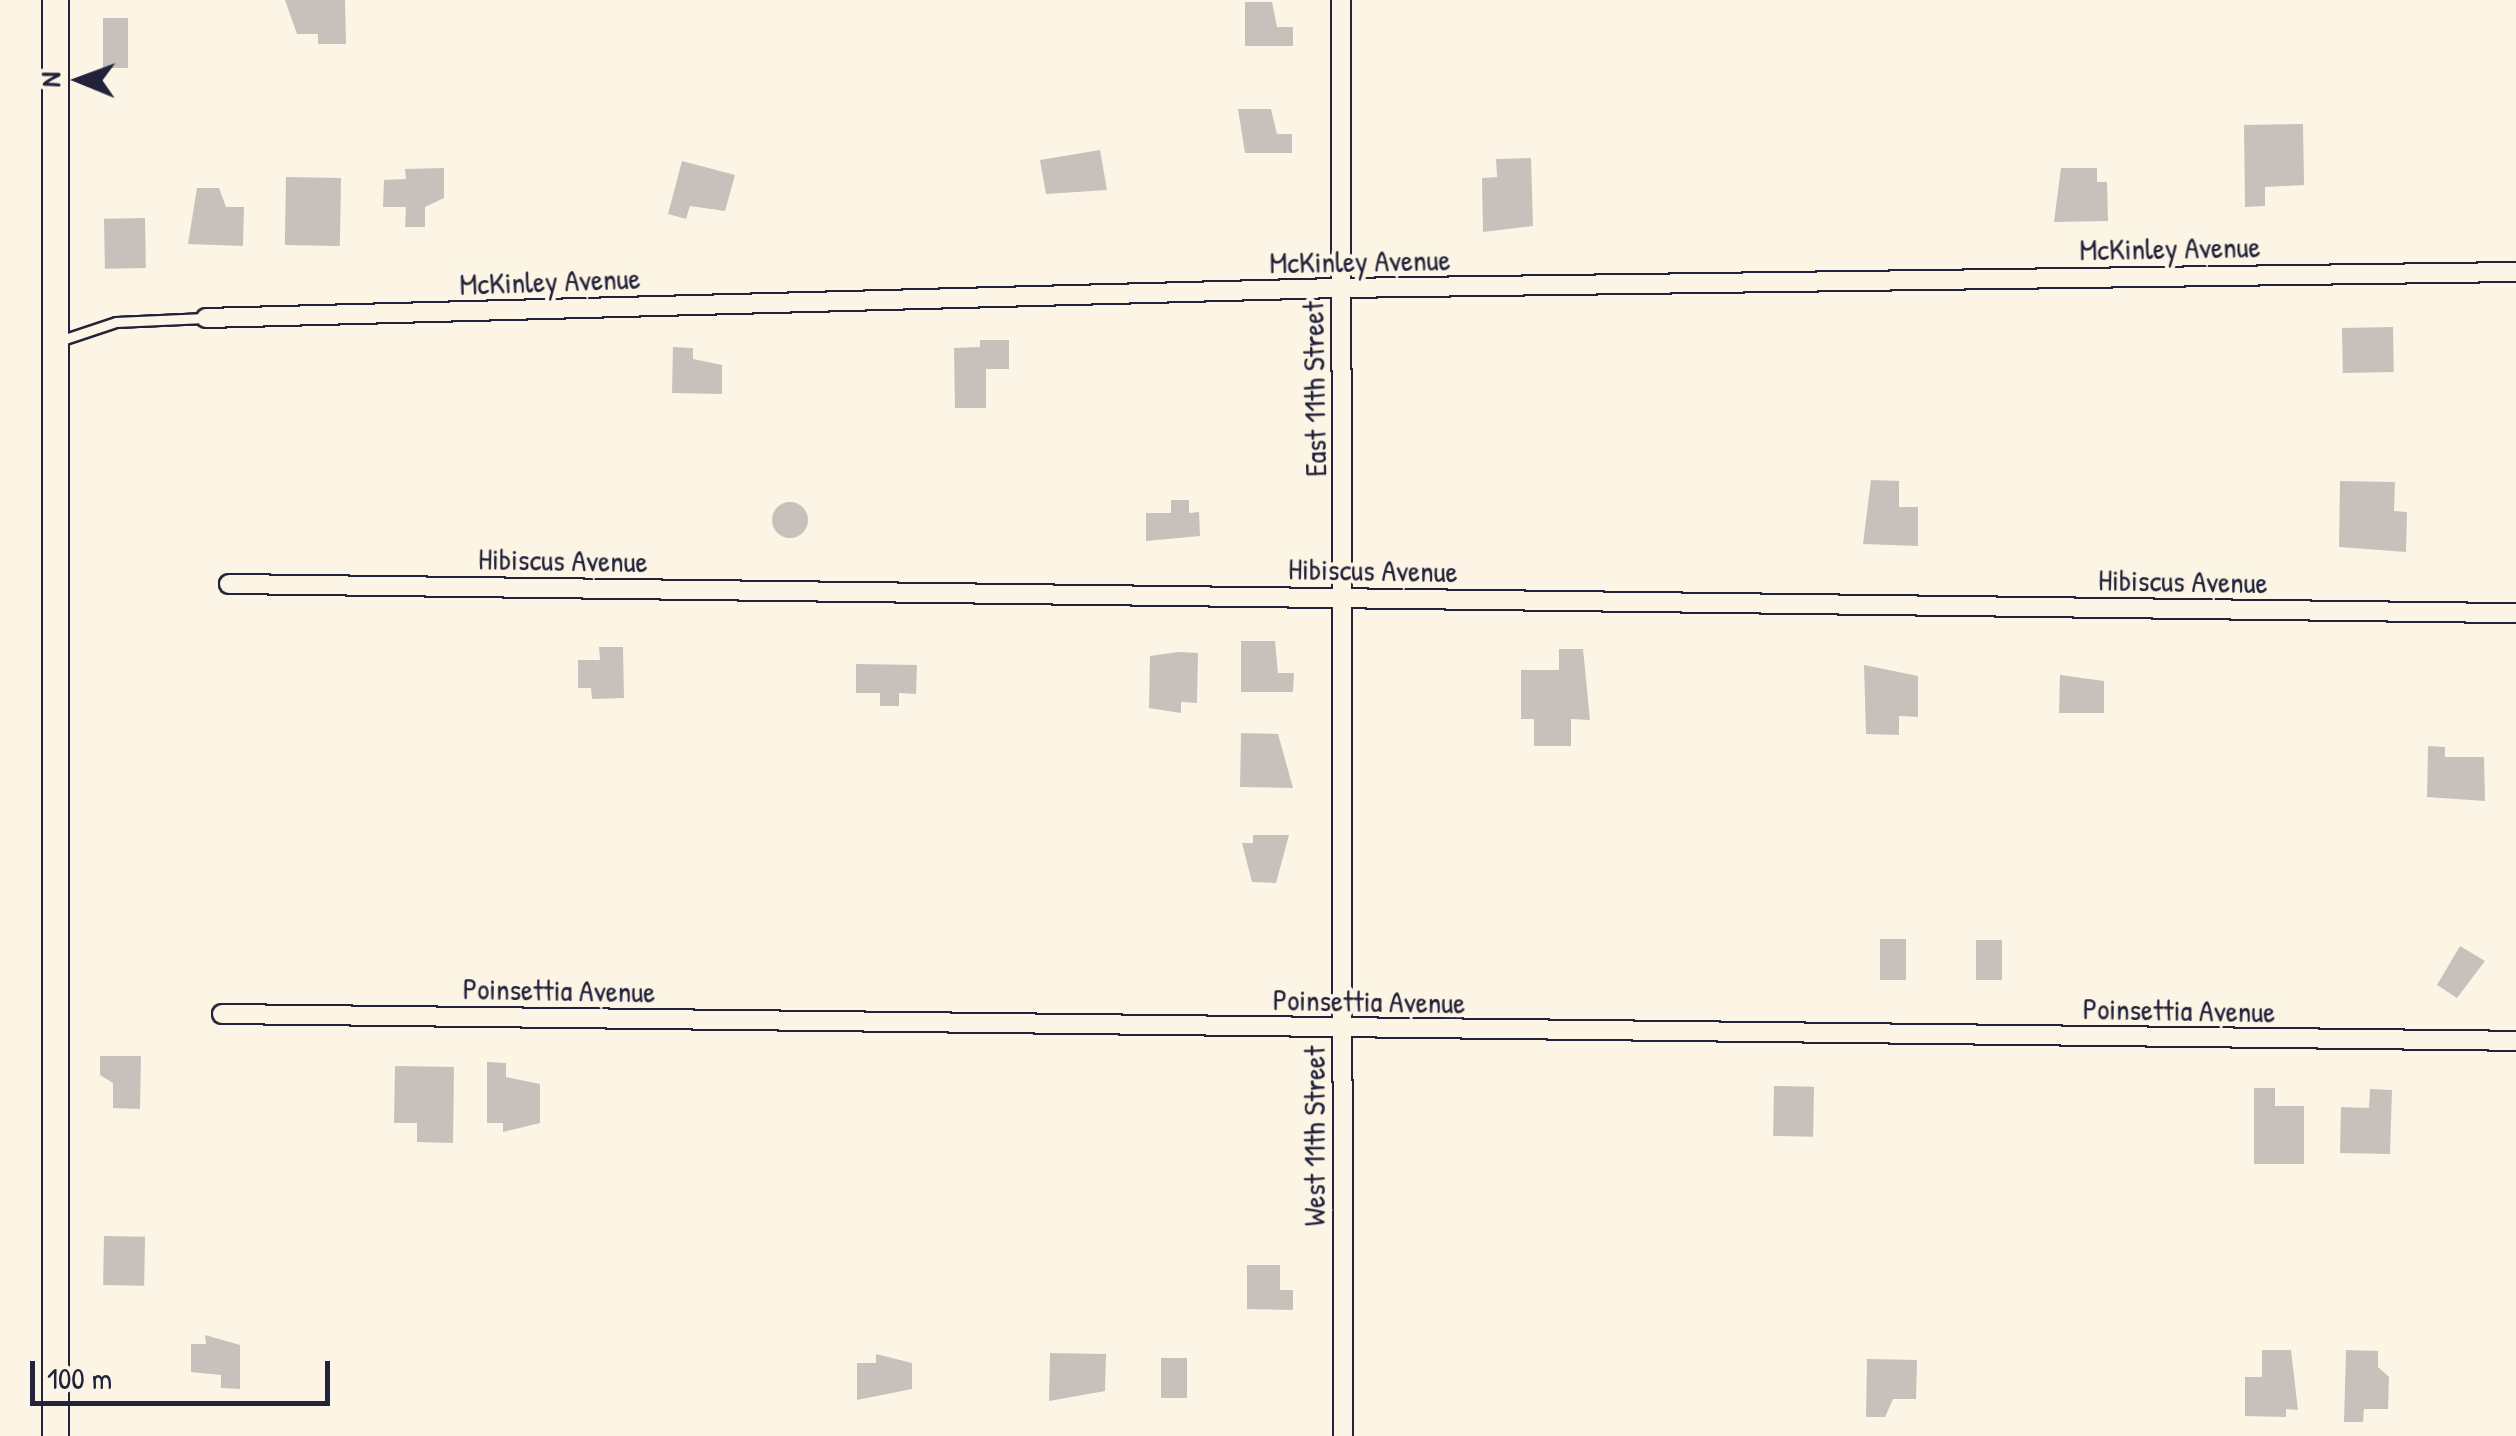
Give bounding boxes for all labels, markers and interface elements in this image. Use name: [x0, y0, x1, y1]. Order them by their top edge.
north arrow: [30, 30, 130, 130]
text: N: [31, 72, 69, 87]
street label: McKinley Avenue: [2079, 228, 2261, 268]
street label: McKinley Avenue: [1269, 241, 1451, 281]
street label: McKinley Avenue: [459, 260, 641, 302]
street label: East 11th Street: [1294, 301, 1334, 477]
street label: Hibiscus Avenue: [478, 541, 648, 579]
street label: Hibiscus Avenue: [1288, 551, 1458, 589]
street label: Hibiscus Avenue: [2098, 562, 2268, 600]
street label: Poinsettia Avenue: [463, 970, 655, 1010]
street label: Poinsettia Avenue: [1273, 981, 1465, 1021]
street label: Poinsettia Avenue: [2083, 990, 2275, 1030]
street label: West 11th Street: [1296, 1046, 1332, 1226]
scale bar: [35, 1341, 335, 1403]
text: 100 m: [47, 1358, 112, 1398]

